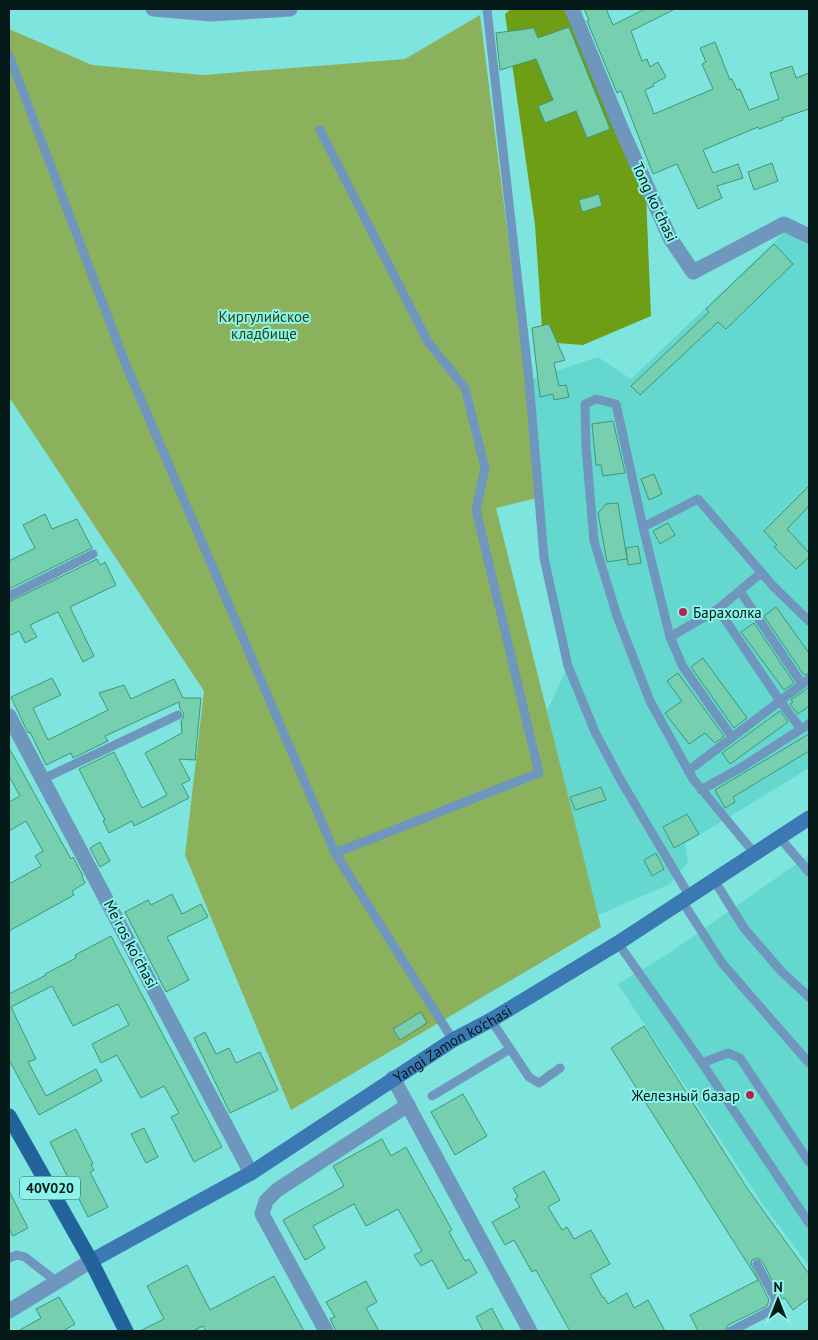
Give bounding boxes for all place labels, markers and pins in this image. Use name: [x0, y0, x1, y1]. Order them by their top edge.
place label: Барахолка: [693, 603, 762, 622]
marker: Барахолка: [677, 606, 689, 618]
place label: Железный базар: [631, 1086, 740, 1105]
marker: Железный базар: [744, 1089, 756, 1101]

